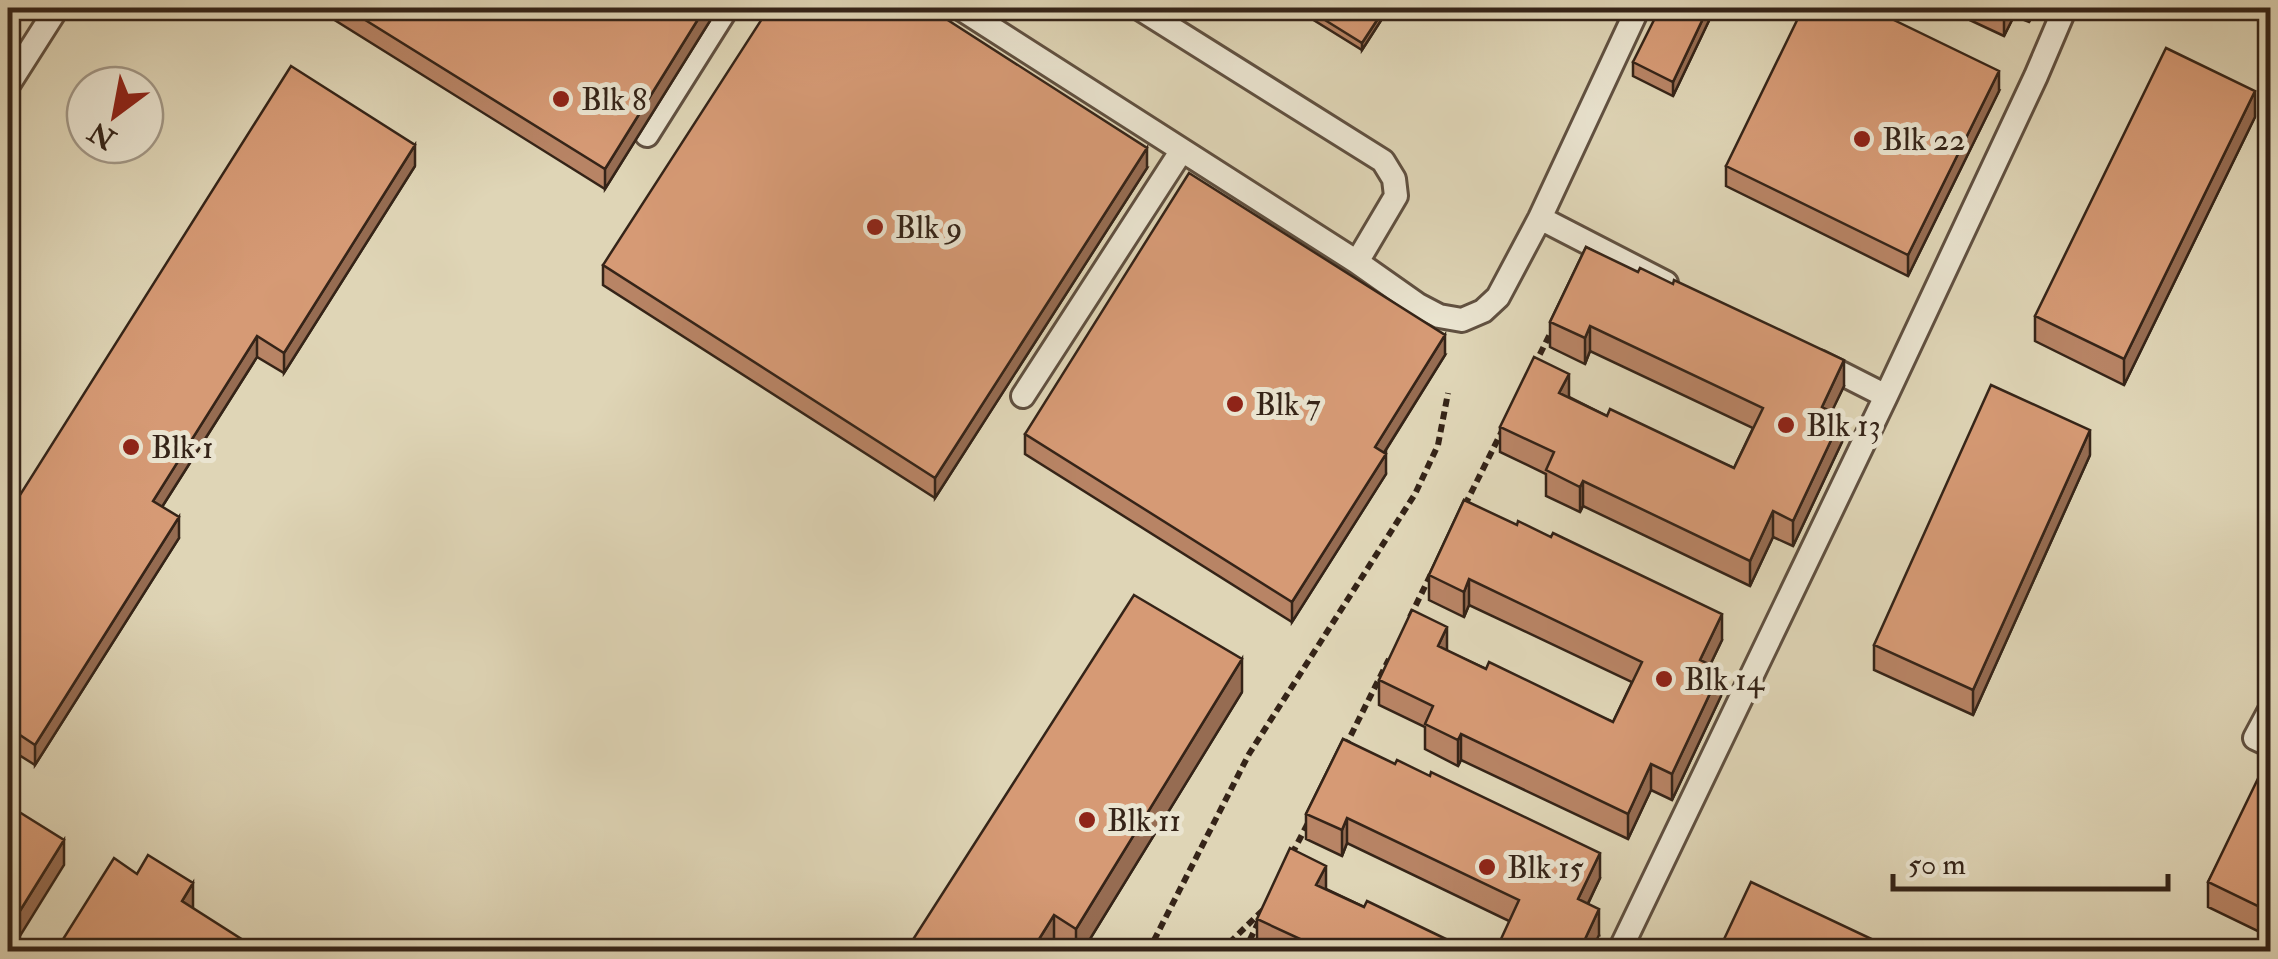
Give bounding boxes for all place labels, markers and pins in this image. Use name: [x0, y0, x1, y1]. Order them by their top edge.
place label: Blk 8: [581, 80, 647, 120]
marker: Blk 8: [550, 88, 572, 110]
place label: Blk 22: [1882, 120, 1966, 160]
marker: Blk 22: [1851, 128, 1873, 150]
place label: Blk 9: [895, 208, 962, 248]
marker: Blk 9: [864, 216, 886, 238]
place label: Blk 7: [1255, 385, 1321, 425]
marker: Blk 7: [1224, 393, 1246, 415]
place label: Blk 13: [1806, 406, 1881, 446]
marker: Blk 13: [1775, 414, 1797, 436]
place label: Blk 1: [151, 428, 214, 468]
marker: Blk 1: [120, 436, 142, 458]
place label: Blk 14: [1684, 660, 1766, 700]
marker: Blk 14: [1653, 668, 1675, 690]
place label: Blk 11: [1107, 801, 1181, 841]
marker: Blk 11: [1076, 809, 1098, 831]
place label: Blk 15: [1507, 848, 1583, 888]
marker: Blk 15: [1476, 856, 1498, 878]

